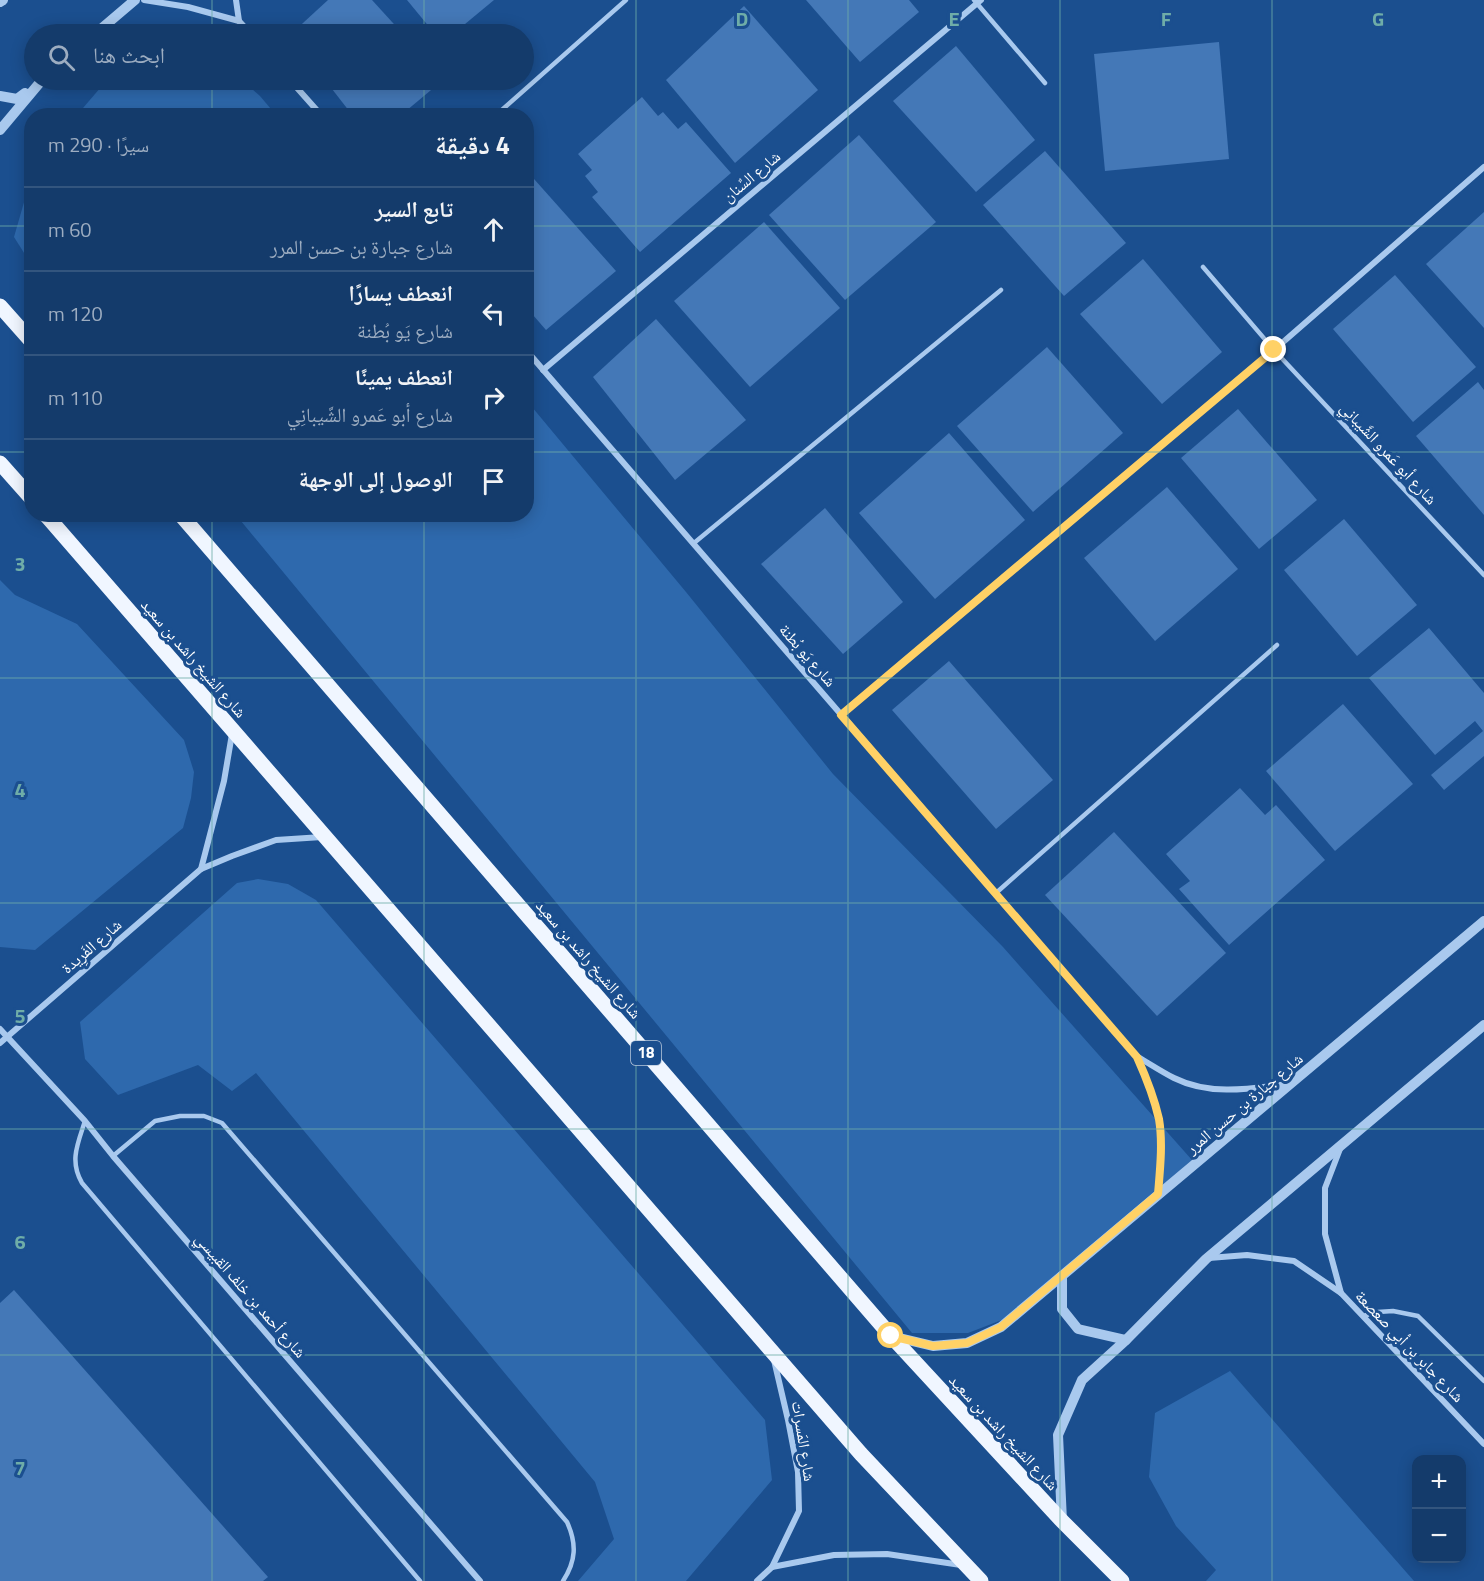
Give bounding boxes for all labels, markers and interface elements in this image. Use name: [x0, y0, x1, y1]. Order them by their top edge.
text: D: [736, 3, 748, 34]
text: E: [948, 3, 960, 34]
text: F: [1161, 3, 1172, 34]
text: G: [1372, 3, 1384, 34]
search box: [24, 24, 534, 90]
text: ابحث هنا: [93, 38, 165, 72]
icon: search: [45, 41, 78, 74]
text: 4 دقيقة: [435, 125, 510, 164]
text: سيرًا · 290 m: [48, 129, 149, 160]
street label: شارع السِّنان: [717, 144, 785, 208]
text: تابع السير: [375, 192, 453, 226]
icon: ahead: [477, 213, 510, 246]
text: 60 m: [48, 214, 92, 245]
text: شارع جبارة بن حسن المرر: [270, 231, 453, 262]
text: انعطف يسارًا: [348, 276, 453, 310]
icon: left: [477, 297, 510, 330]
text: 120 m: [48, 298, 103, 329]
text: شارع يَو بُطنة: [357, 315, 453, 346]
route end: [1260, 336, 1286, 362]
text: انعطف يمينًا: [355, 360, 453, 394]
icon: right: [477, 381, 510, 414]
text: 110 m: [48, 382, 103, 413]
street label: شارع أبو عَمرو الشَّيبانِي: [1334, 396, 1443, 511]
text: شارع أبو عَمرو الشَّيبانِي: [287, 399, 453, 430]
text: الوصول إلى الوجهة: [299, 462, 453, 496]
icon: arrive: [477, 465, 510, 498]
text: 3: [14, 548, 26, 579]
street label: شارع الشيخ راشد بن سعيد: [135, 593, 253, 723]
street label: شارع يَو بُطنة: [774, 618, 842, 692]
text: 4: [14, 774, 26, 805]
street label: شارع الشيخ راشد بن سعيد: [530, 894, 648, 1024]
street label: شارع الفَرِيدة: [55, 913, 127, 980]
text: 5: [14, 1000, 26, 1031]
road number: 18: [631, 1041, 661, 1065]
street label: شارع جبارة بن حسن المرر: [1179, 1047, 1308, 1160]
text: 6: [14, 1226, 26, 1257]
street label: شارع أحمد بن خلف القبيسي: [189, 1227, 312, 1364]
street label: شارع جابر بن أبي صعصعة: [1349, 1284, 1470, 1408]
route start: [877, 1322, 903, 1348]
street label: شارع الشيخ راشد بن سعيد: [944, 1369, 1064, 1495]
street label: شارع المَسرات: [786, 1399, 822, 1483]
text: 7: [14, 1452, 26, 1483]
map controls: [1412, 1455, 1466, 1563]
button: +: [1412, 1455, 1466, 1509]
button: −: [1412, 1509, 1466, 1563]

